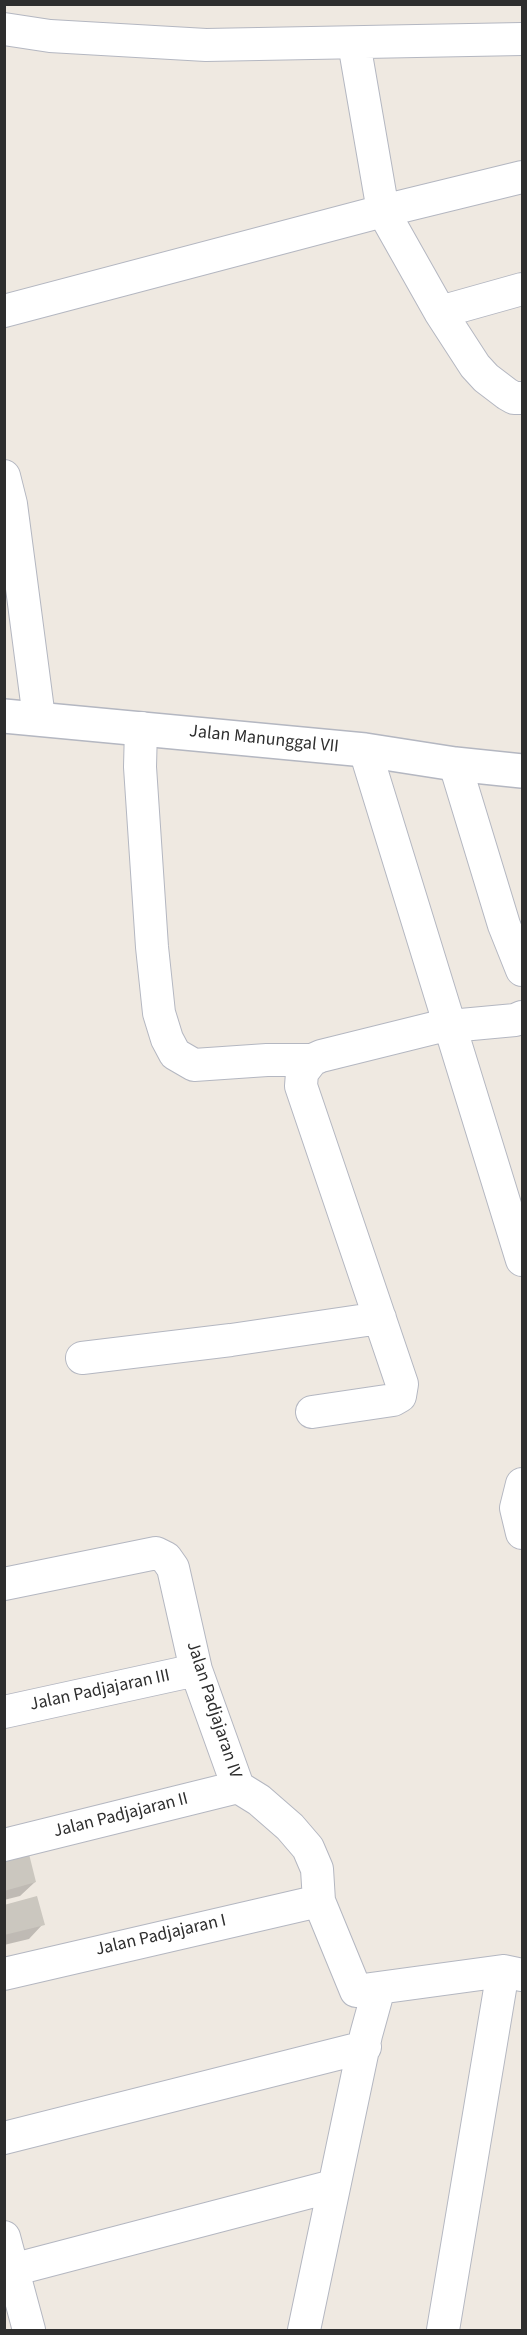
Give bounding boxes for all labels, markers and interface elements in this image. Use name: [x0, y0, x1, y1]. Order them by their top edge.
street label: Jalan Manunggal VII: [188, 721, 340, 759]
street label: Jalan Padjajaran IV: [181, 1639, 245, 1781]
street label: Jalan Padjajaran III: [28, 1666, 172, 1716]
street label: Jalan Padjajaran II: [51, 1789, 191, 1843]
street label: Jalan Padjajaran I: [94, 1910, 228, 1962]

